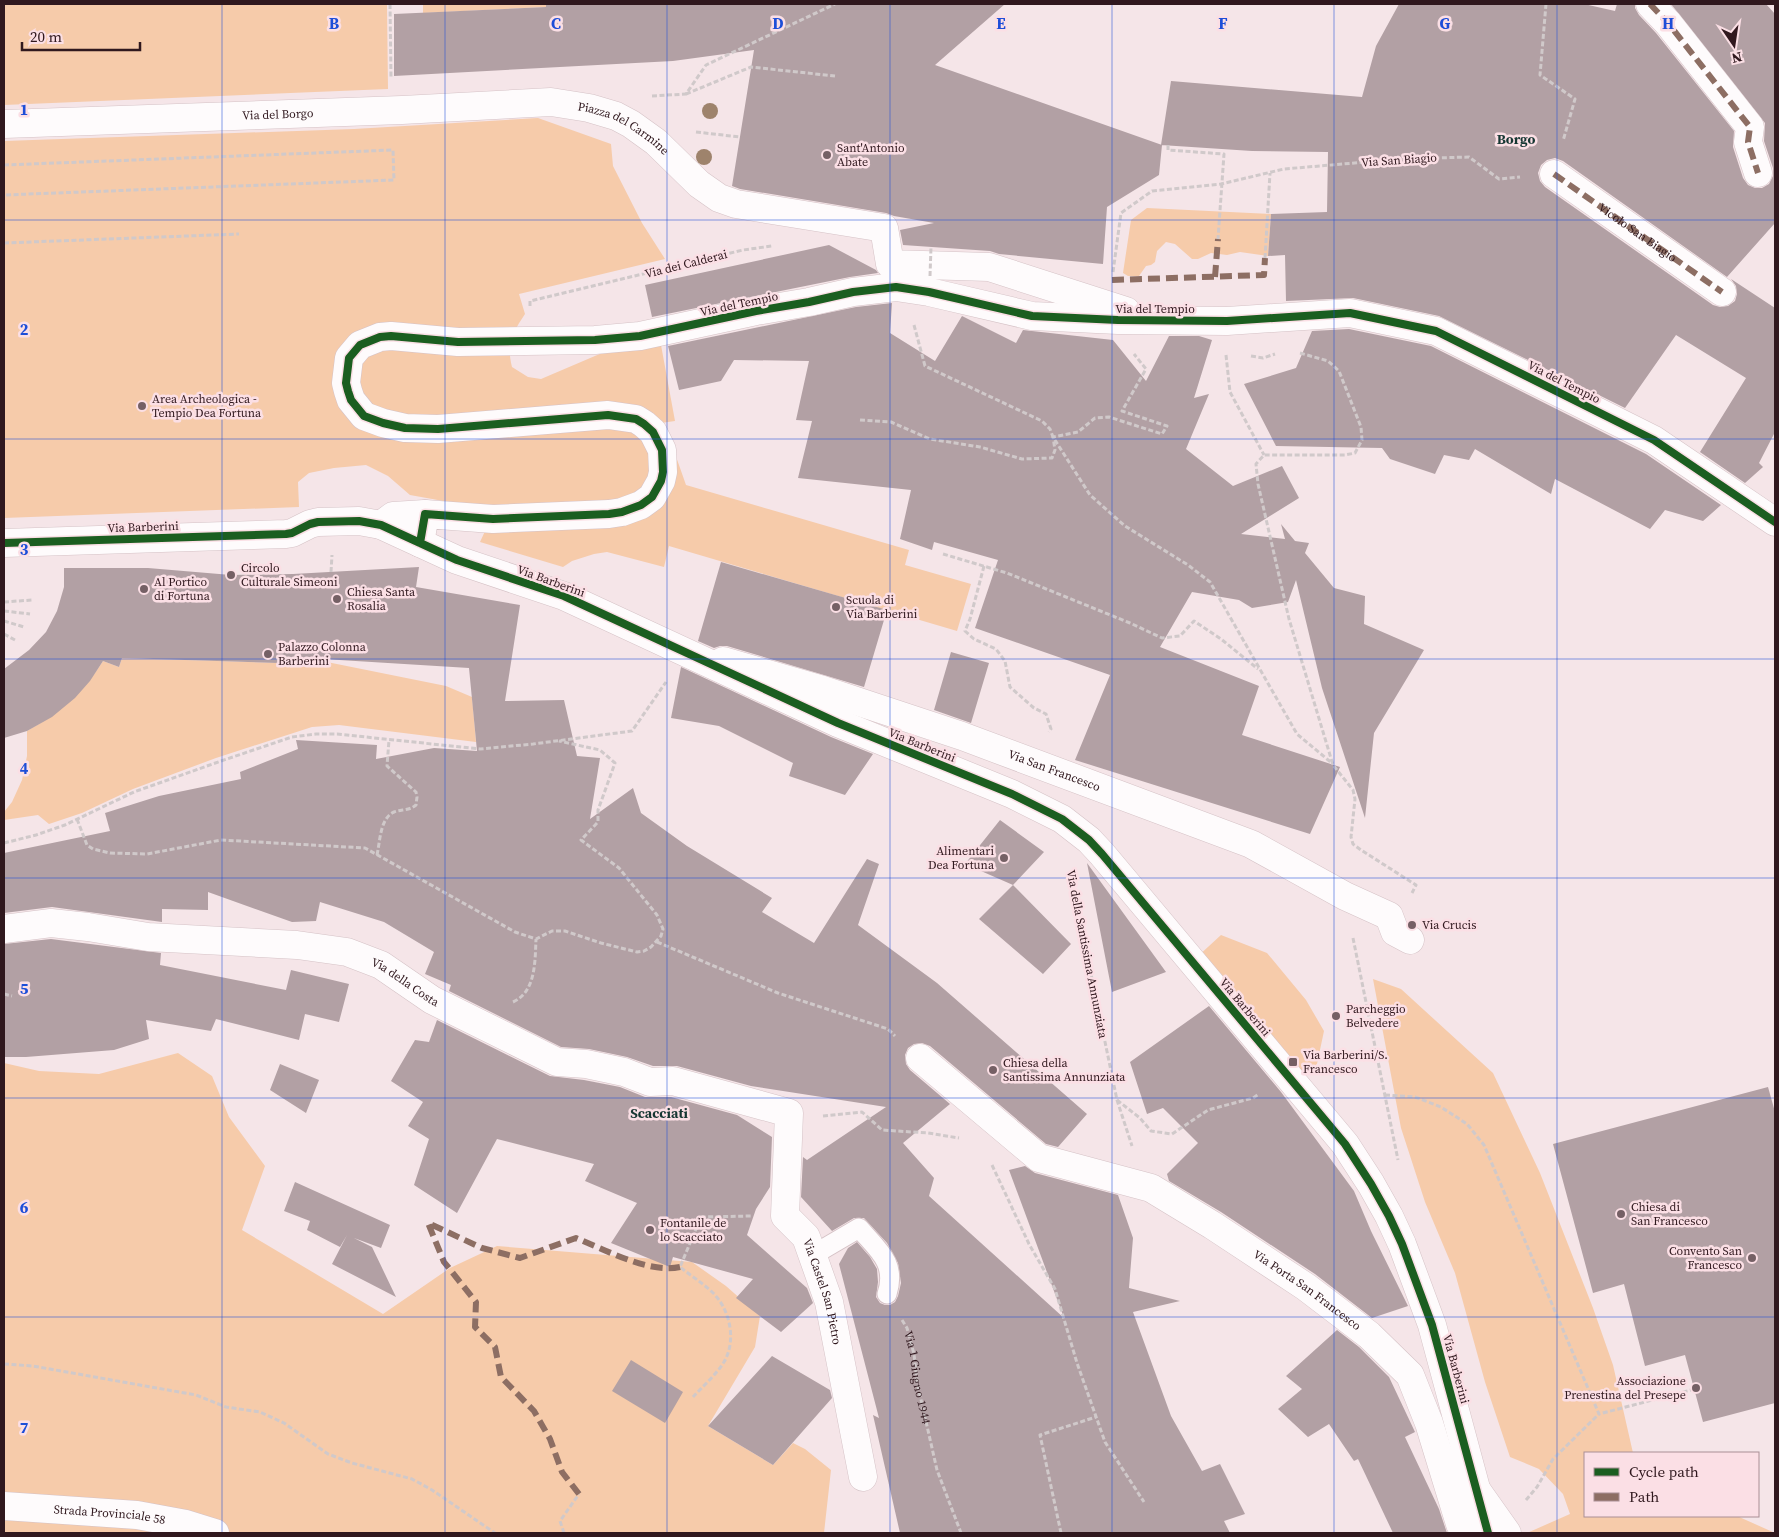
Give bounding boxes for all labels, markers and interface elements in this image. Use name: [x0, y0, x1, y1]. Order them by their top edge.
text: B: [329, 12, 340, 34]
text: C: [551, 12, 561, 34]
text: D: [772, 12, 784, 34]
text: E: [996, 12, 1006, 34]
text: F: [1218, 12, 1228, 34]
text: G: [1440, 12, 1451, 34]
text: H: [1662, 12, 1674, 34]
scale bar: [22, 20, 140, 52]
north arrow: [1709, 20, 1759, 70]
text: 20 m: [30, 26, 62, 47]
text: N: [1730, 47, 1744, 69]
text: 1: [20, 98, 28, 120]
street label: Piazza del Carmine: [577, 98, 673, 158]
street label: Via del Borgo: [242, 105, 314, 124]
district label: Borgo: [1497, 129, 1535, 149]
place label: Sant'Antonio Abate: [837, 140, 905, 170]
marker: Sant'Antonio Abate: [821, 149, 833, 161]
street label: Via San Biagio: [1361, 149, 1438, 171]
street label: Vicolo San Biagio: [1595, 200, 1680, 266]
street label: Via dei Calderai: [643, 246, 729, 282]
street label: Via del Tempio: [698, 288, 780, 320]
street label: Via del Tempio: [1115, 301, 1195, 317]
text: 2: [20, 318, 29, 340]
street label: Via del Tempio: [1525, 357, 1603, 407]
place label: Area Archeologica - Tempio Dea Fortuna: [152, 391, 262, 421]
marker: Area Archeologica - Tempio Dea Fortuna: [136, 400, 148, 412]
street label: Via Barberini: [107, 518, 179, 536]
text: 3: [20, 538, 29, 560]
place label: Circolo Culturale Simeoni: [241, 560, 338, 590]
street label: Via Barberini: [515, 561, 588, 601]
marker: Circolo Culturale Simeoni: [225, 569, 237, 581]
place label: Al Portico di Fortuna: [154, 574, 211, 604]
marker: Al Portico di Fortuna: [138, 583, 150, 595]
place label: Chiesa Santa Rosalia: [347, 584, 416, 614]
place label: Scuola di Via Barberini: [846, 592, 918, 622]
marker: Chiesa Santa Rosalia: [331, 593, 343, 605]
marker: Scuola di Via Barberini: [830, 601, 842, 613]
place label: Palazzo Colonna Barberini: [278, 639, 367, 669]
marker: Palazzo Colonna Barberini: [262, 648, 274, 660]
street label: Via Barberini: [886, 724, 958, 766]
street label: Via San Francesco: [1006, 746, 1103, 795]
text: 4: [20, 757, 29, 779]
place label: Alimentari Dea Fortuna: [928, 843, 995, 873]
marker: Alimentari Dea Fortuna: [998, 852, 1010, 864]
street label: Via della Santissima Annunziata: [1063, 868, 1111, 1041]
place label: Via Crucis: [1422, 917, 1476, 933]
marker: Via Crucis: [1406, 919, 1418, 931]
street label: Via della Costa: [369, 954, 442, 1011]
street label: Via Barberini: [1216, 975, 1274, 1040]
text: 5: [20, 977, 29, 999]
place label: Parcheggio Belvedere: [1346, 1001, 1406, 1031]
marker: Parcheggio Belvedere: [1330, 1010, 1342, 1022]
place label: Via Barberini/S. Francesco: [1303, 1047, 1388, 1077]
place label: Chiesa della Santissima Annunziata: [1003, 1055, 1126, 1085]
marker: Via Barberini/S. Francesco: [1287, 1056, 1299, 1068]
marker: Chiesa della Santissima Annunziata: [987, 1064, 999, 1076]
district label: Scacciati: [630, 1103, 688, 1123]
text: 6: [20, 1196, 29, 1218]
place label: Chiesa di San Francesco: [1631, 1199, 1708, 1229]
marker: Chiesa di San Francesco: [1615, 1208, 1627, 1220]
place label: Fontanile de lo Scacciato: [660, 1215, 726, 1245]
marker: Fontanile de lo Scacciato: [644, 1224, 656, 1236]
street label: Via Castel San Pietro: [799, 1236, 845, 1346]
place label: Convento San Francesco: [1669, 1243, 1742, 1273]
street label: Via Porta San Francesco: [1250, 1246, 1364, 1334]
marker: Convento San Francesco: [1746, 1252, 1758, 1264]
street label: Via 1 Giugno 1944: [900, 1329, 934, 1426]
street label: Via Barberini: [1439, 1332, 1473, 1406]
place label: Associazione Prenestina del Presepe: [1564, 1373, 1686, 1403]
marker: Associazione Prenestina del Presepe: [1690, 1382, 1702, 1394]
text: 7: [20, 1416, 29, 1438]
legend: [1584, 1452, 1759, 1517]
text: Cycle path: [1629, 1461, 1699, 1482]
text: Path: [1629, 1486, 1659, 1507]
street label: Strada Provinciale 58: [53, 1501, 167, 1528]

